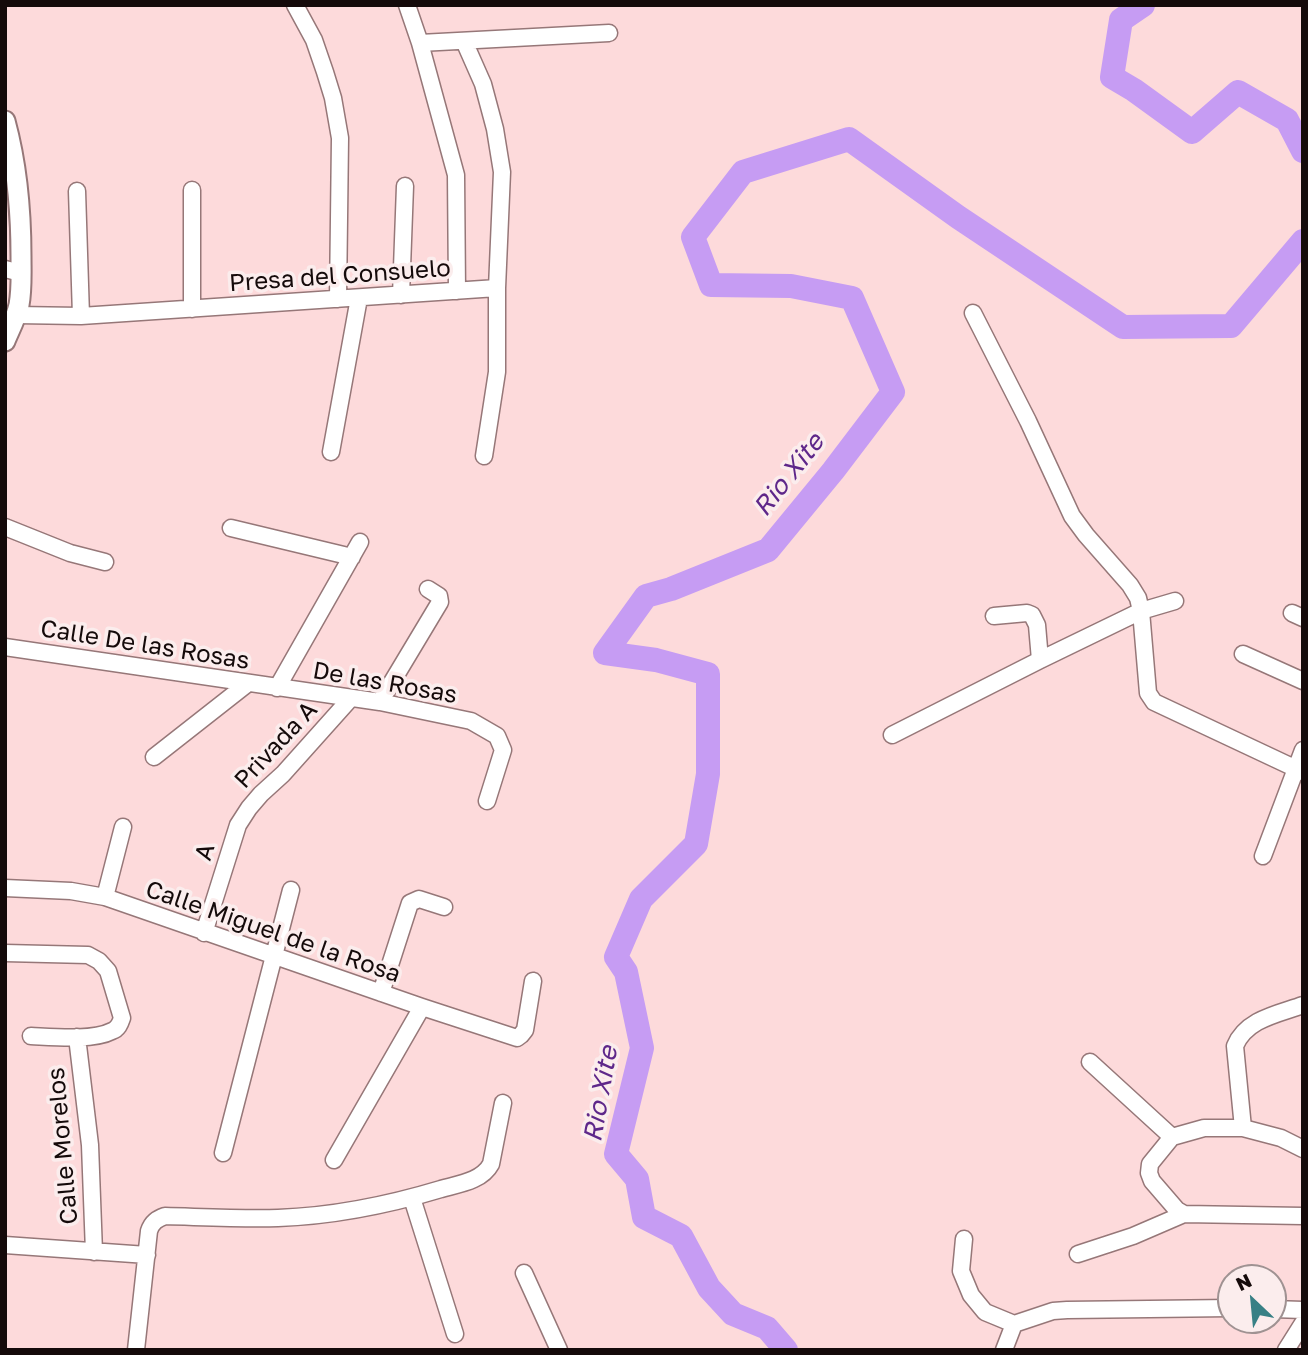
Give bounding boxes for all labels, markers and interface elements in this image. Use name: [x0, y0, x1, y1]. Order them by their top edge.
street label: Presa del Consuelo: [228, 254, 452, 298]
water label: Rio Xite: [747, 427, 831, 523]
street label: Calle De las Rosas: [39, 614, 251, 676]
street label: De las Rosas: [311, 656, 459, 710]
street label: Privada A: [229, 696, 323, 794]
street label: A: [189, 840, 221, 864]
street label: Calle Miguel de la Rosa: [142, 875, 404, 989]
water label: Rio Xite: [577, 1044, 625, 1144]
street label: Calle Morelos: [42, 1066, 84, 1226]
north arrow: [1217, 1264, 1287, 1334]
text: N: [1232, 1268, 1255, 1295]

